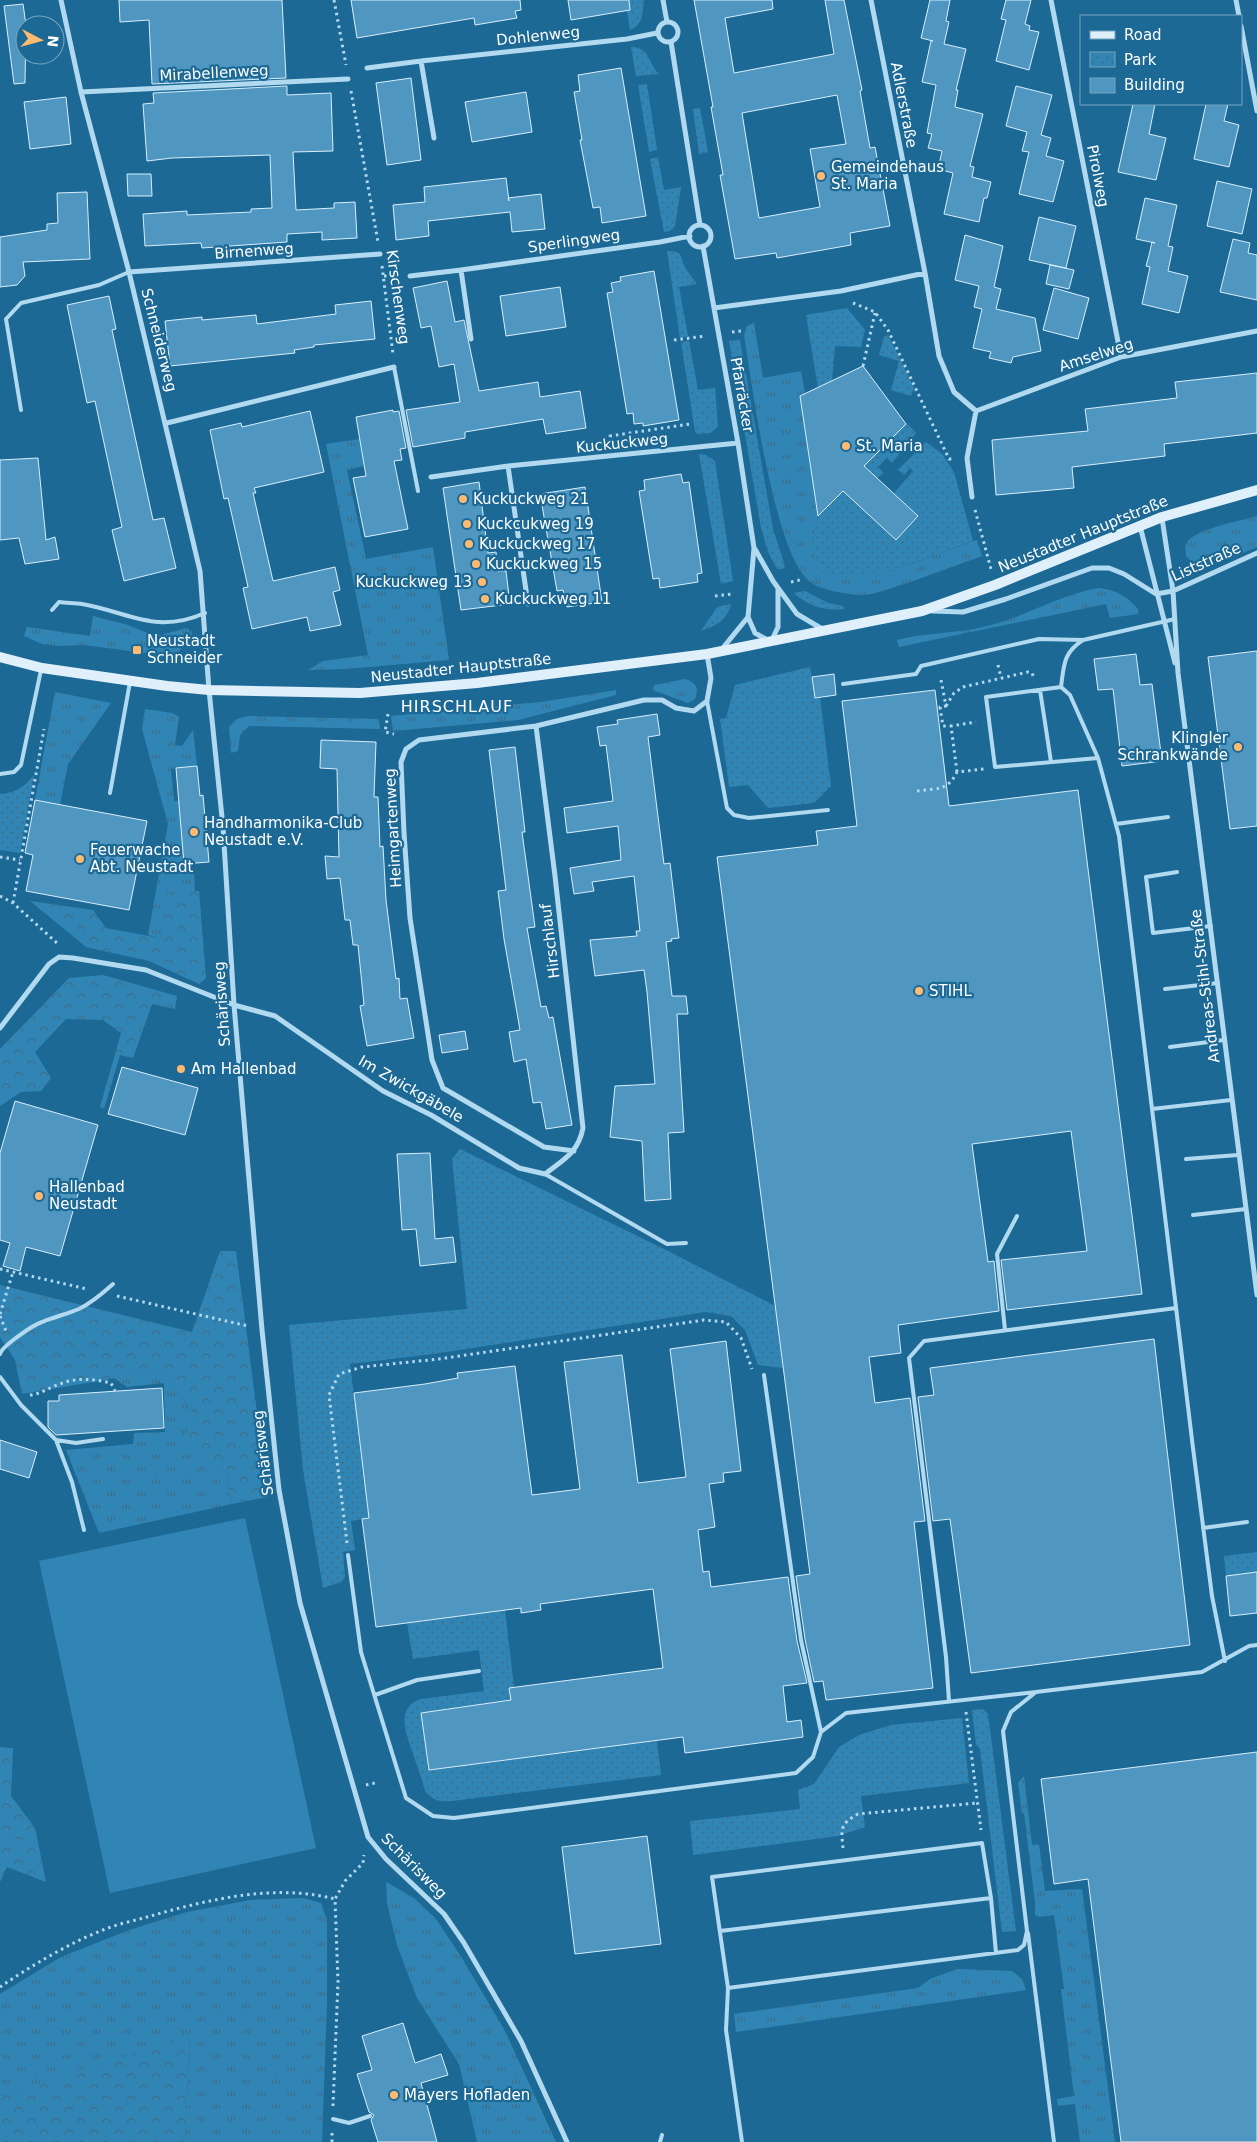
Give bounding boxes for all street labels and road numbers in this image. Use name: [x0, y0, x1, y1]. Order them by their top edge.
street label: Dohlenweg: [495, 23, 581, 49]
street label: Mirabellenweg: [159, 61, 269, 85]
street label: Adlerstraße: [887, 61, 921, 149]
street label: Pirolweg: [1083, 143, 1113, 209]
street label: Sperlingweg: [527, 226, 621, 256]
street label: Birnenweg: [214, 239, 294, 263]
street label: Kirschenweg: [382, 248, 414, 346]
street label: Schneiderweg: [137, 286, 181, 394]
street label: Amselweg: [1057, 335, 1135, 375]
street label: Pfarräcker: [726, 356, 758, 435]
street label: Kuckuckweg: [575, 429, 669, 457]
street label: Neustadter Hauptstraße: [995, 492, 1171, 576]
street label: Liststraße: [1169, 539, 1243, 585]
street label: Neustadter Hauptstraße: [370, 650, 552, 686]
street label: Heimgartenweg: [381, 768, 405, 888]
street label: Hirschlauf: [536, 902, 564, 979]
street label: Andreas-Stihl-Straße: [1187, 908, 1223, 1064]
street label: Schärisweg: [210, 961, 234, 1047]
street label: Im Zwickgäbele: [355, 1052, 467, 1126]
street label: Schärisweg: [249, 1409, 277, 1497]
street label: Schärisweg: [377, 1829, 451, 1903]

